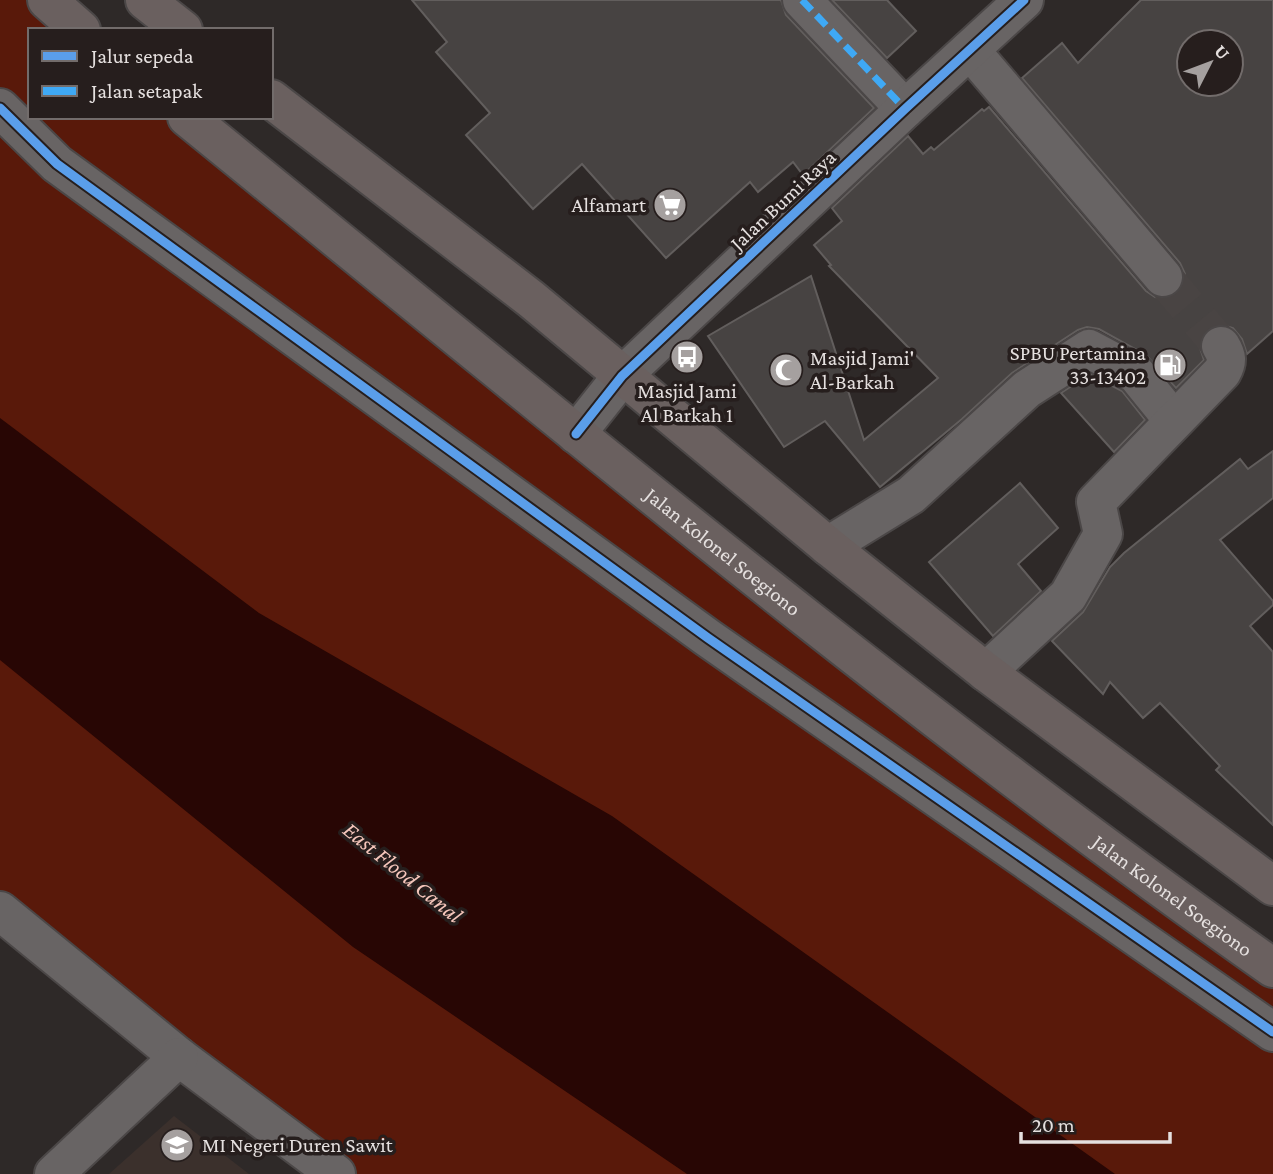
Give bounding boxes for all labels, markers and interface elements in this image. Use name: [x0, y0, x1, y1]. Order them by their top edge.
legend: [28, 28, 273, 119]
north arrow: [1175, 28, 1245, 98]
text: U: [1210, 40, 1234, 64]
text: Jalur sepeda: [89, 44, 194, 68]
text: Jalan setapak: [89, 79, 202, 103]
street label: Jalan Bumi Raya: [724, 145, 841, 256]
supermarket icon: Alfamart: [651, 186, 689, 224]
place label: Alfamart: [572, 193, 647, 217]
bus stop icon: Masjid Jami Al Barkah 1: [668, 338, 706, 376]
place label: SPBU Pertamina 33-13402: [1010, 341, 1146, 389]
place label: Masjid Jami' Al-Barkah: [810, 346, 914, 394]
fuel station icon: SPBU Pertamina 33-13402: [1151, 346, 1189, 384]
mosque icon: Masjid Jami' Al-Barkah: [767, 351, 805, 389]
place label: Masjid Jami Al Barkah 1: [637, 379, 737, 427]
street label: Jalan Kolonel Soegiono: [639, 481, 805, 621]
water label: East Flood Canal: [338, 816, 468, 928]
street label: Jalan Kolonel Soegiono: [1086, 828, 1257, 962]
scale bar: [1021, 1100, 1170, 1144]
text: 20 m: [1032, 1113, 1075, 1137]
school or university icon: MI Negeri Duren Sawit: [158, 1126, 196, 1164]
place label: MI Negeri Duren Sawit: [202, 1133, 394, 1157]

